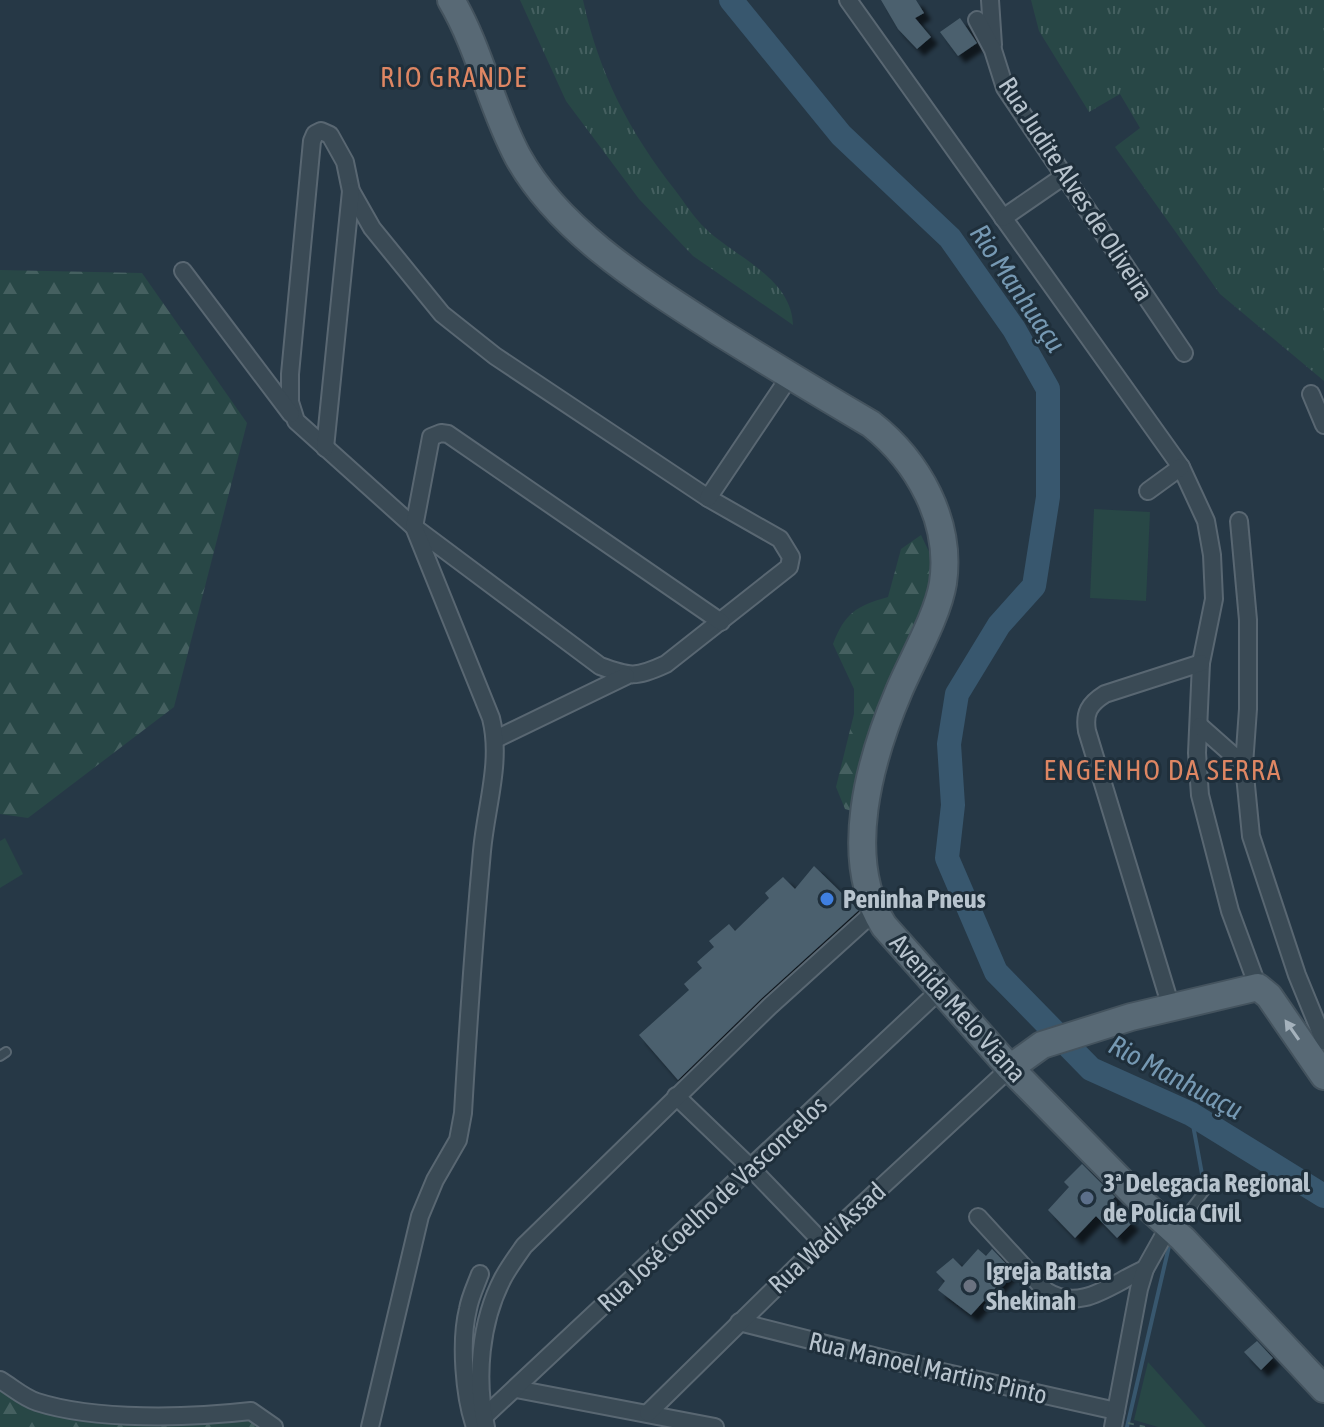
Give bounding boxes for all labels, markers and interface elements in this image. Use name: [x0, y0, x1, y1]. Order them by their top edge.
district label: RIO GRANDE: [380, 61, 528, 93]
street label: Rua Judite Alves de Oliveira: [992, 72, 1160, 306]
water label: Rio Manhuaçu: [964, 218, 1072, 358]
district label: ENGENHO DA SERRA: [1044, 754, 1282, 786]
place label: Peninha Pneus: [843, 884, 986, 914]
marker: Peninha Pneus: [818, 890, 836, 908]
street label: Avenida Melo Viana: [884, 928, 1032, 1088]
one-way arrow: [1285, 1019, 1300, 1040]
water label: Rio Manhuaçu: [1104, 1028, 1248, 1126]
street label: Rua José Coelho de Vasconcelos: [591, 1090, 833, 1318]
place label: 3ª Delegacia Regional de Polícia Civil: [1103, 1168, 1311, 1228]
street label: Rua Wadi Assad: [762, 1176, 892, 1300]
marker: 3ª Delegacia Regional de Polícia Civil: [1078, 1189, 1096, 1207]
place label: Igreja Batista Shekinah: [986, 1256, 1112, 1316]
marker: Igreja Batista Shekinah: [961, 1277, 979, 1295]
street label: Rua Manoel Martins Pinto: [806, 1326, 1050, 1410]

